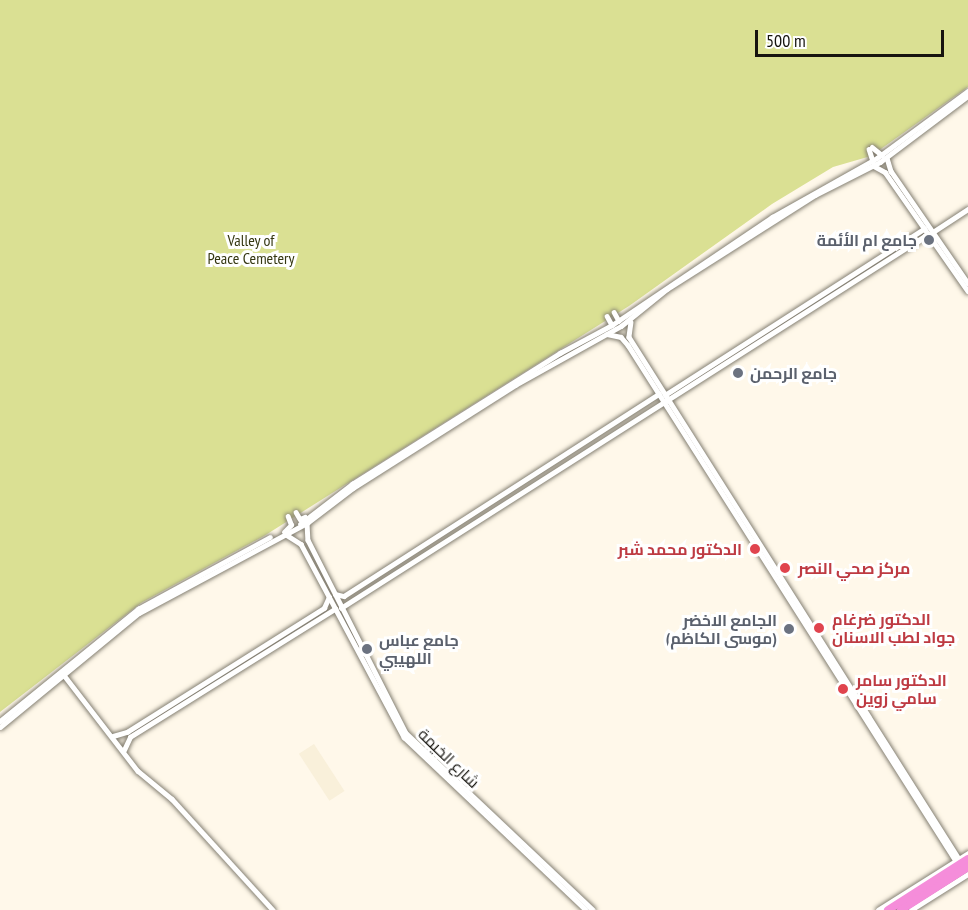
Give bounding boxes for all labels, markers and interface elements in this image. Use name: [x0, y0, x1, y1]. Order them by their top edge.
scale bar: [758, 18, 947, 56]
text: 500 m: [766, 29, 806, 52]
park label: Valley of Peace Cemetery: [208, 230, 294, 268]
place label: جامع ام الأئمة: [817, 230, 917, 250]
marker: جامع ام الأئمة: [922, 233, 936, 247]
place label: جامع الرحمن: [750, 363, 837, 383]
marker: جامع الرحمن: [731, 366, 745, 380]
place label: الدكتور محمد شبر: [618, 539, 742, 559]
marker: الدكتور محمد شبر: [746, 540, 764, 558]
place label: مركز صحي النصر: [798, 558, 910, 578]
marker: مركز صحي النصر: [776, 559, 794, 577]
place label: الدكتور ضرغام جواد لطب الاسنان: [832, 609, 955, 647]
place label: الجامع الاخضر (موسى الكاظم): [666, 610, 777, 648]
marker: الدكتور ضرغام جواد لطب الاسنان: [810, 619, 828, 637]
marker: الجامع الاخضر (موسى الكاظم): [782, 622, 796, 636]
place label: جامع عباس اللهيبي: [379, 630, 459, 668]
marker: جامع عباس اللهيبي: [360, 642, 374, 656]
place label: الدكتور سامر سامي زوين: [856, 670, 947, 708]
marker: الدكتور سامر سامي زوين: [834, 680, 852, 698]
street label: شارع الخيمة: [414, 724, 484, 792]

